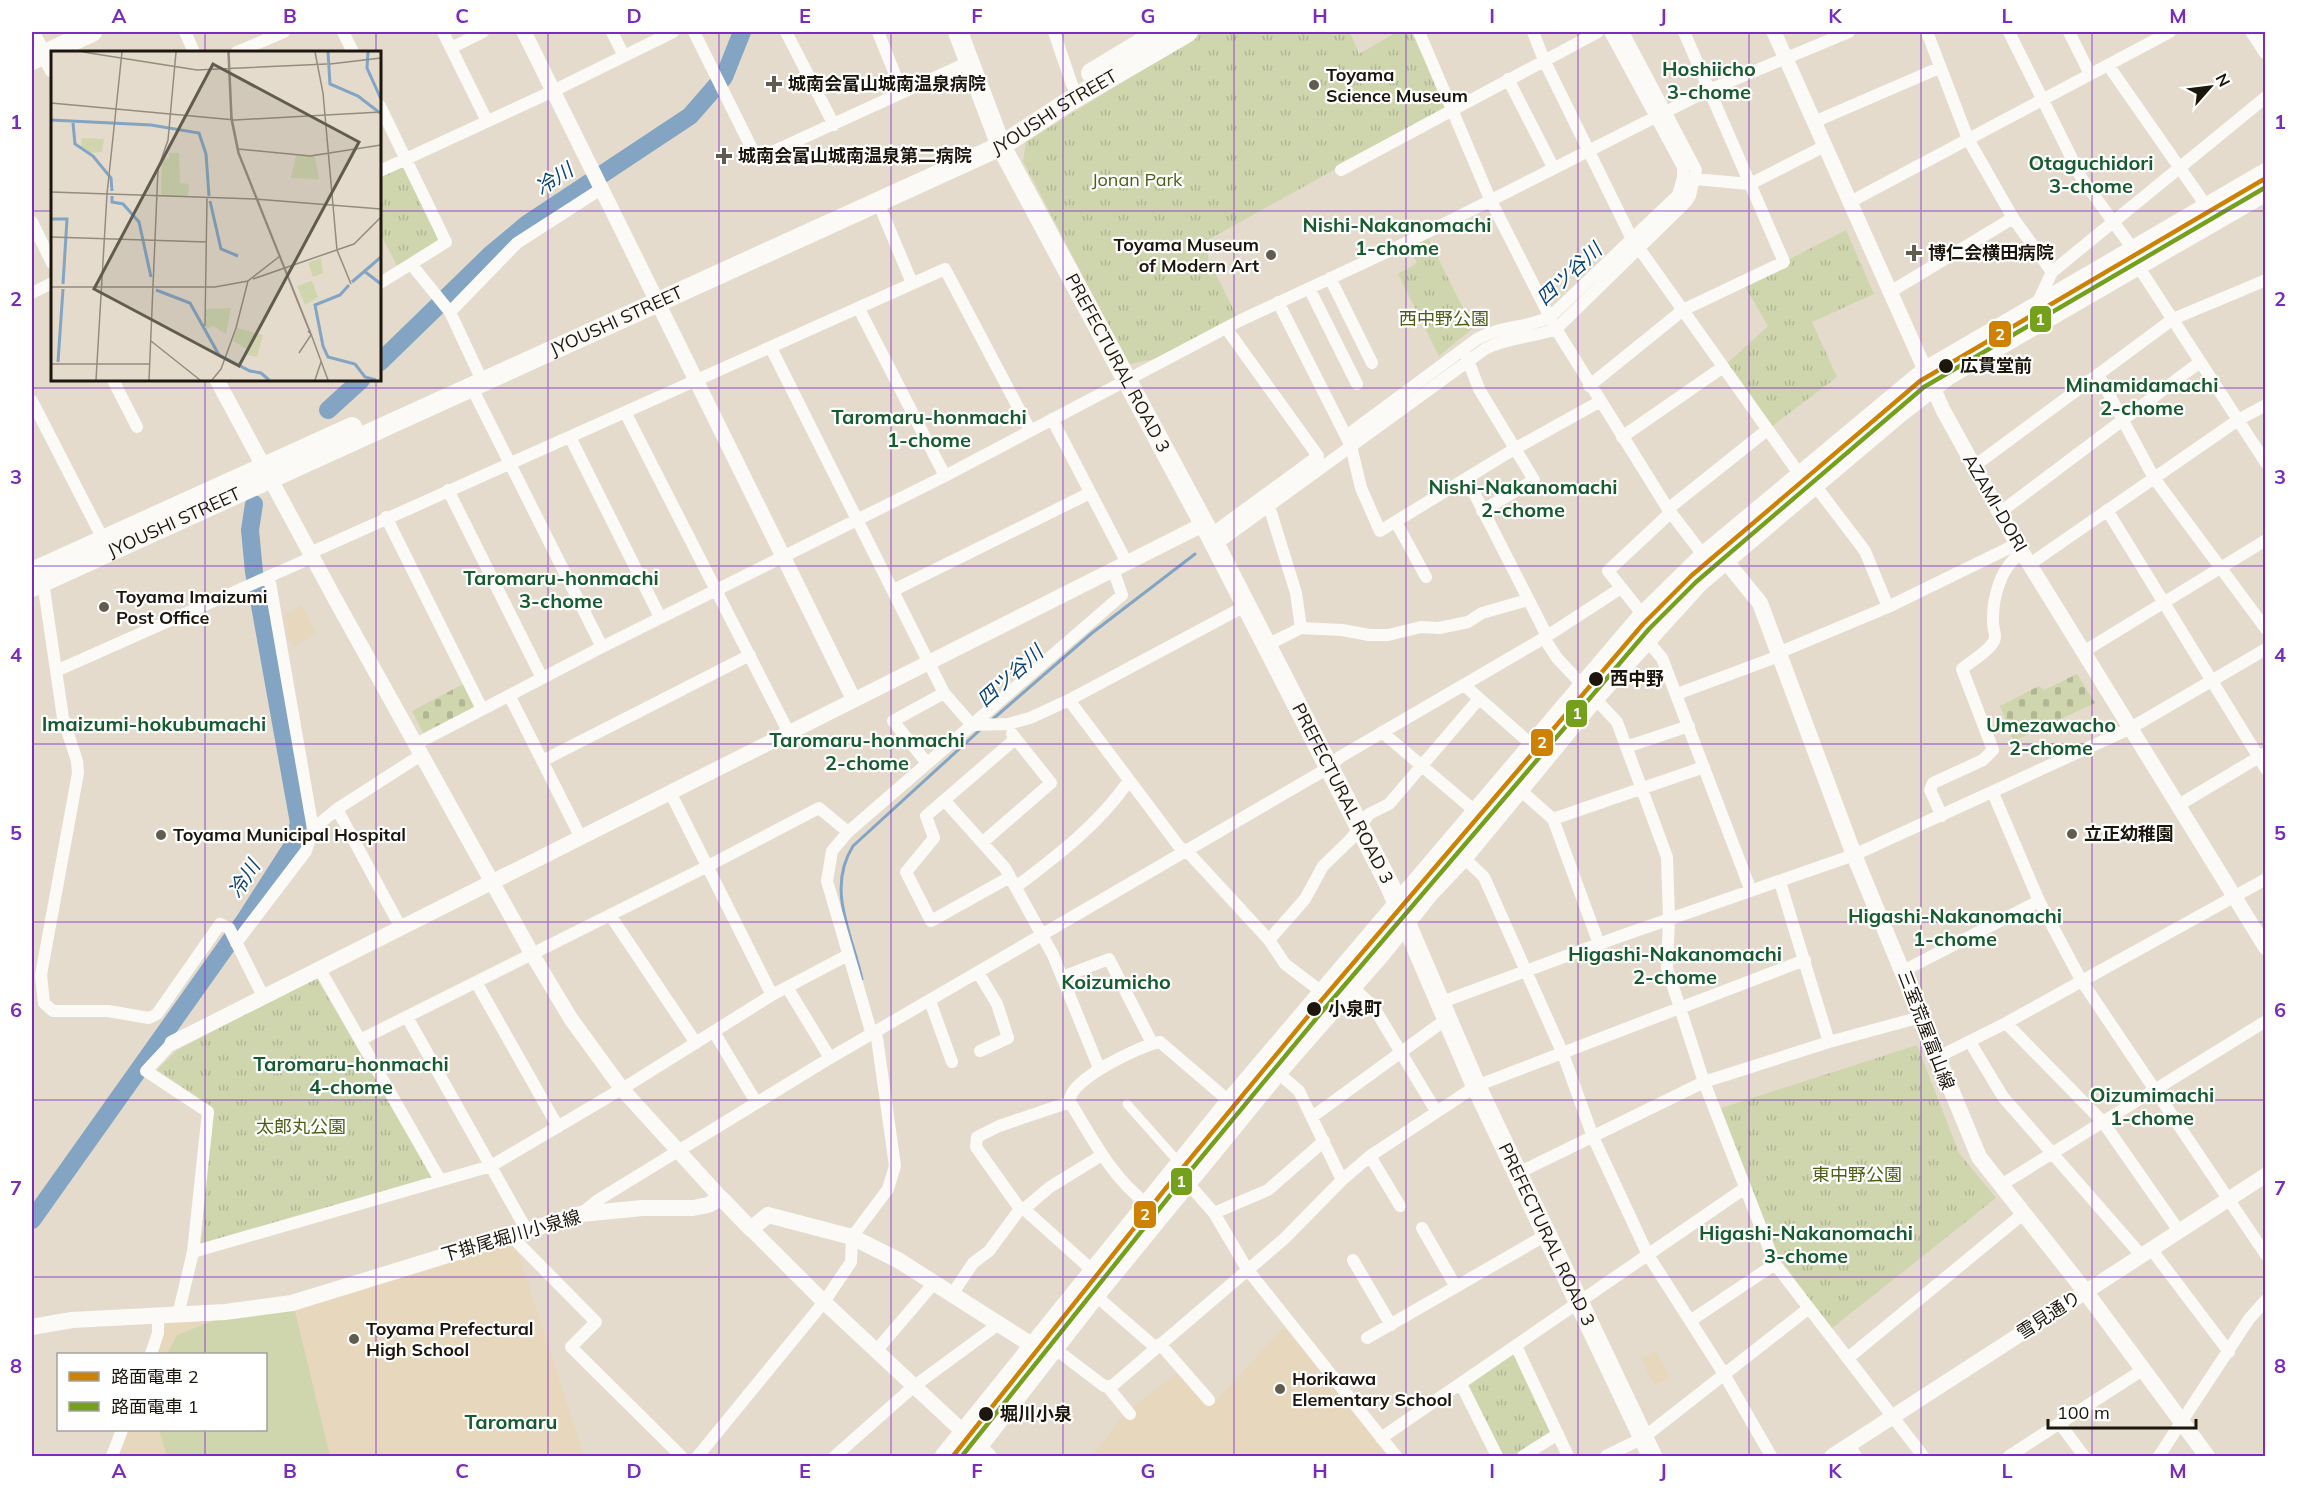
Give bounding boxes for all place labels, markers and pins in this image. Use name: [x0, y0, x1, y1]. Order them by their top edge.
place label: Toyama Science Museum: [1326, 63, 1468, 107]
place label: 城南会富山城南温泉病院: [788, 72, 986, 95]
marker: 城南会富山城南温泉病院: [765, 75, 783, 93]
marker: Toyama Science Museum: [1307, 78, 1321, 92]
place label: 城南会富山城南温泉第二病院: [738, 144, 972, 167]
marker: 城南会富山城南温泉第二病院: [715, 147, 733, 165]
place label: Toyama Museum of Modern Art: [1114, 233, 1259, 277]
place label: 博仁会横田病院: [1928, 241, 2054, 264]
marker: 博仁会横田病院: [1905, 244, 1923, 262]
marker: Toyama Museum of Modern Art: [1264, 248, 1278, 262]
place label: 広貫堂前: [1960, 354, 2032, 377]
marker: 広貫堂前: [1937, 357, 1955, 375]
place label: Toyama Imaizumi Post Office: [116, 585, 267, 629]
marker: Toyama Imaizumi Post Office: [97, 600, 111, 614]
place label: 西中野: [1610, 667, 1664, 690]
marker: 西中野: [1587, 670, 1605, 688]
place label: 立正幼稚園: [2084, 822, 2174, 845]
place label: Toyama Municipal Hospital: [173, 823, 406, 846]
marker: 立正幼稚園: [2065, 827, 2079, 841]
marker: Toyama Municipal Hospital: [154, 828, 168, 842]
place label: 小泉町: [1328, 997, 1382, 1020]
marker: 小泉町: [1305, 1000, 1323, 1018]
place label: Toyama Prefectural High School: [366, 1317, 534, 1361]
marker: Toyama Prefectural High School: [347, 1332, 361, 1346]
place label: Horikawa Elementary School: [1292, 1367, 1452, 1411]
marker: Horikawa Elementary School: [1273, 1382, 1287, 1396]
place label: 堀川小泉: [1000, 1402, 1072, 1425]
marker: 堀川小泉: [977, 1405, 995, 1423]

